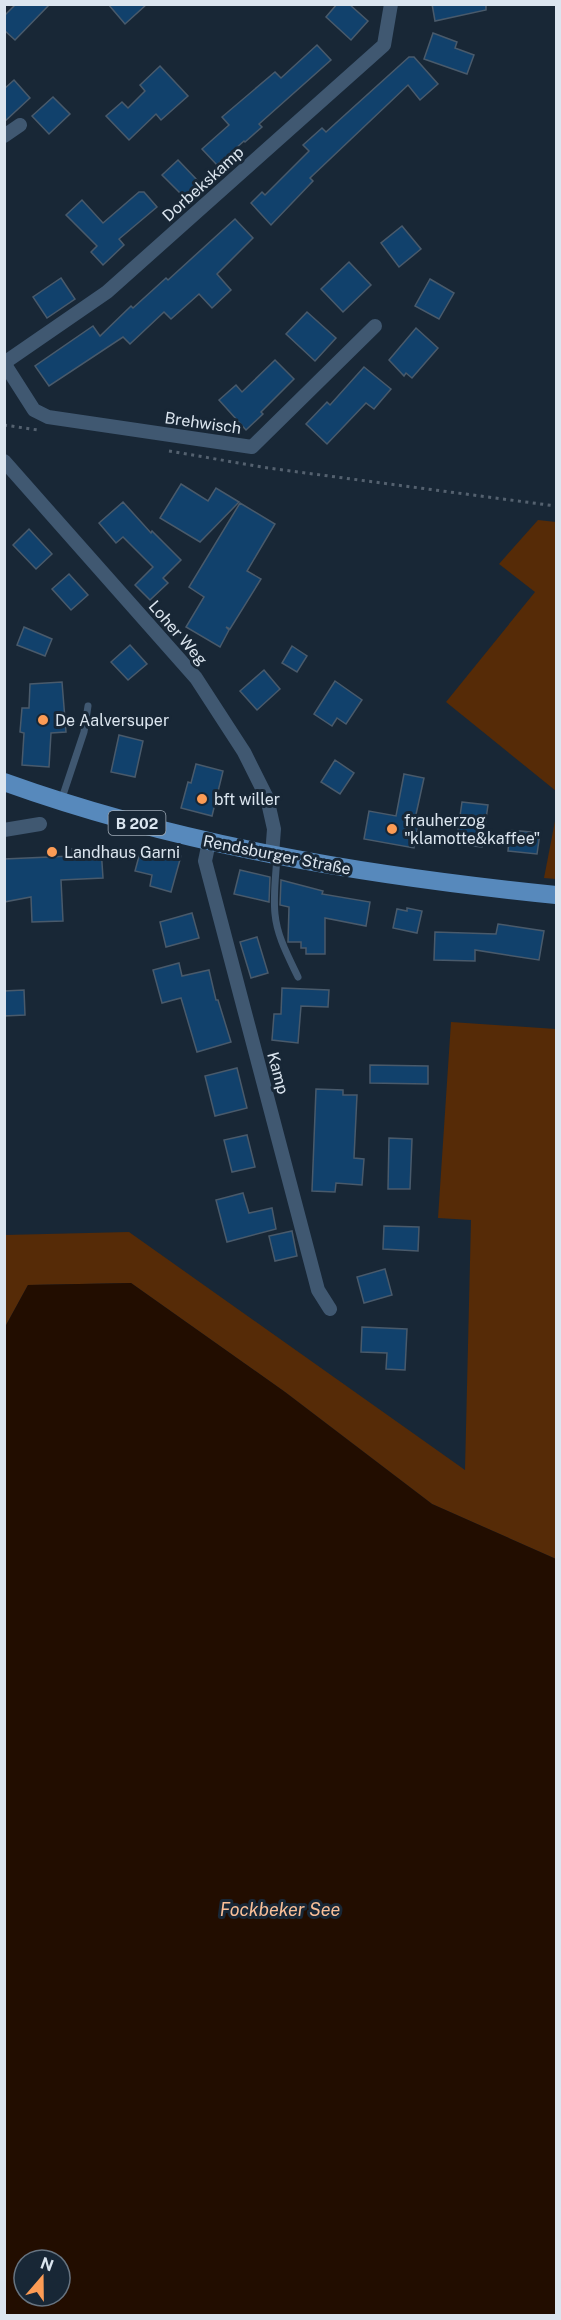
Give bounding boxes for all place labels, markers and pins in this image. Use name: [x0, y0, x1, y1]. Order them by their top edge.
place label: De Aalversuper: [55, 711, 169, 730]
marker: De Aalversuper: [36, 713, 50, 727]
place label: bft willer: [214, 790, 280, 809]
marker: bft willer: [195, 792, 209, 806]
place label: frauherzog "klamotte&kaffee": [404, 811, 540, 848]
marker: frauherzog "klamotte&kaffee": [385, 822, 399, 836]
place label: Landhaus Garni: [64, 843, 180, 862]
marker: Landhaus Garni: [45, 845, 59, 859]

